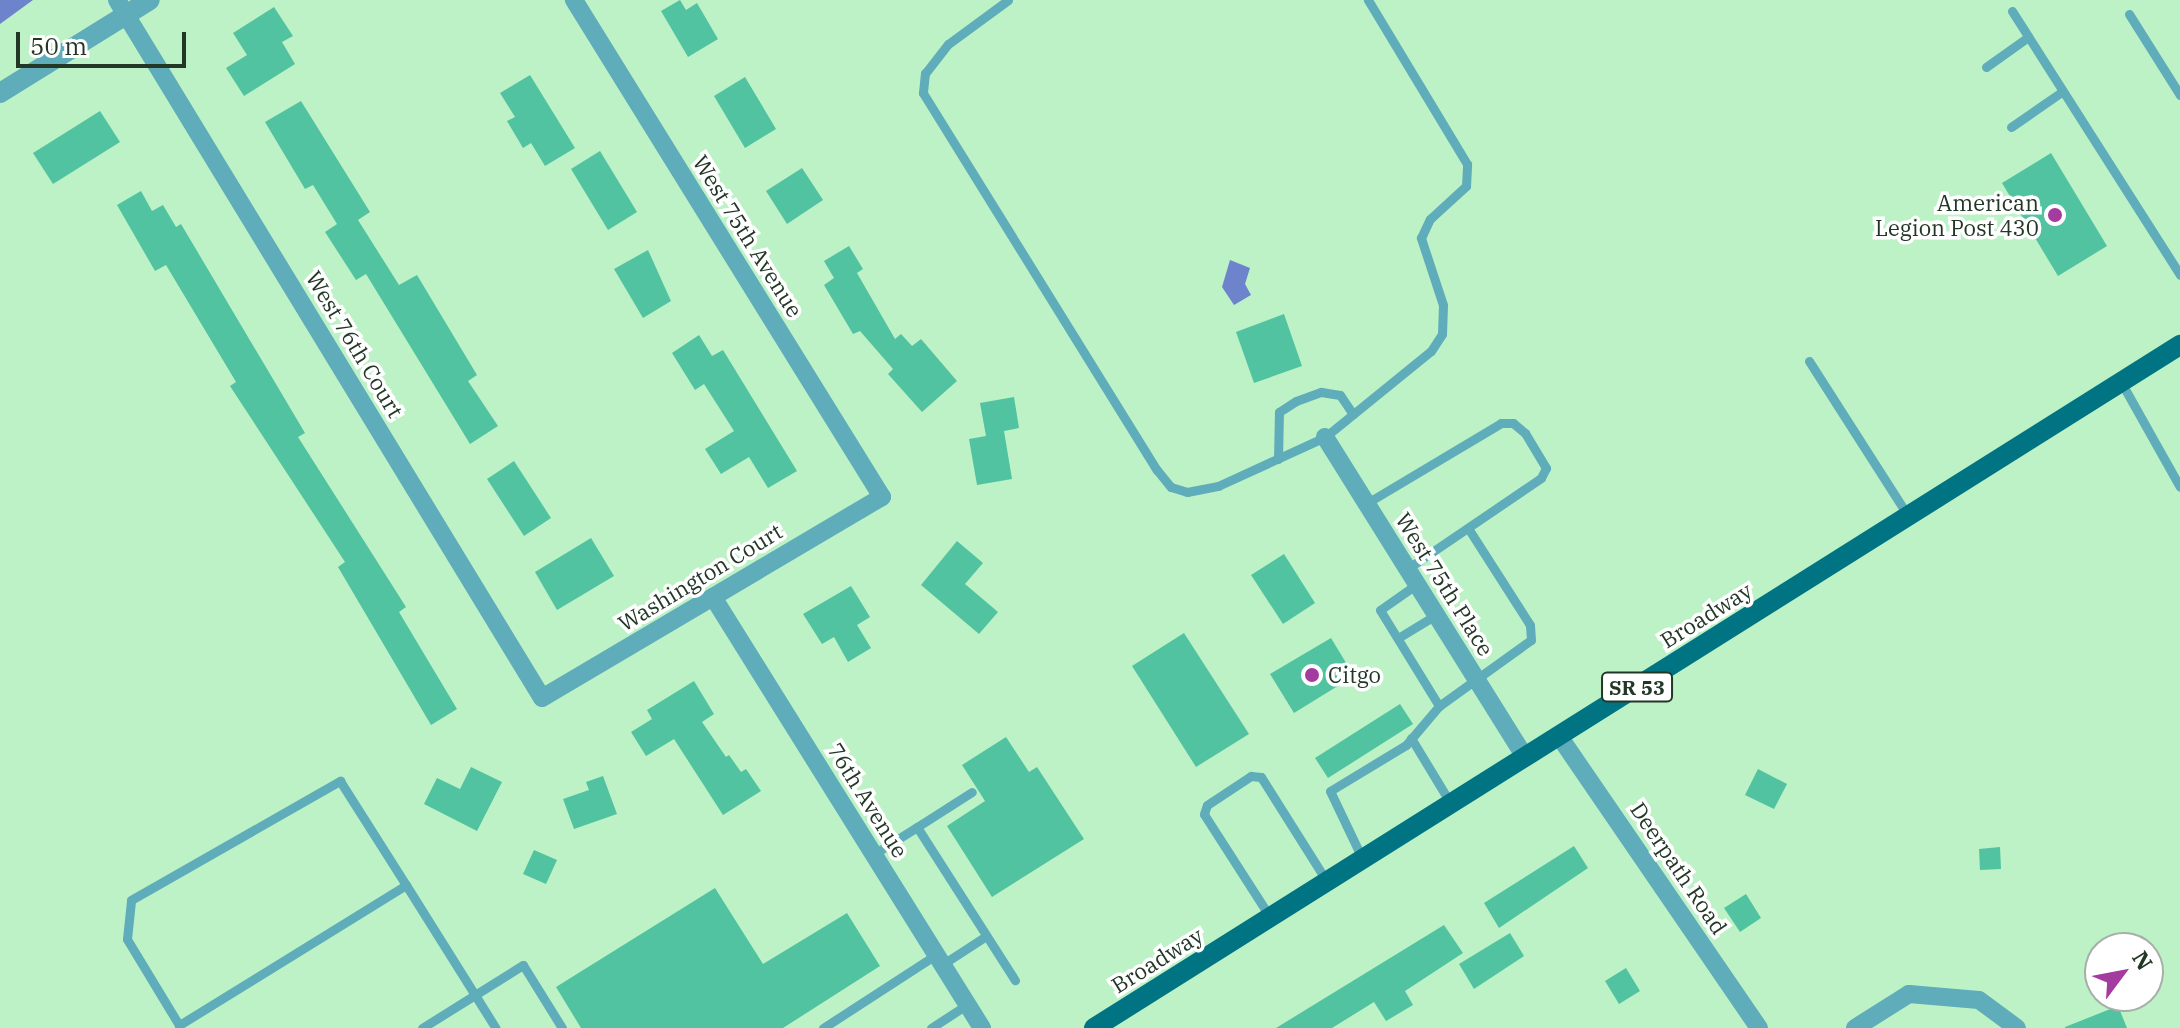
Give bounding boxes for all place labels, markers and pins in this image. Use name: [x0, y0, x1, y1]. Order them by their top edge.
place label: American Legion Post 430: [1875, 189, 2039, 240]
marker: American Legion Post 430: [2046, 206, 2064, 224]
place label: Citgo: [1328, 662, 1381, 688]
marker: Citgo: [1303, 666, 1321, 684]

